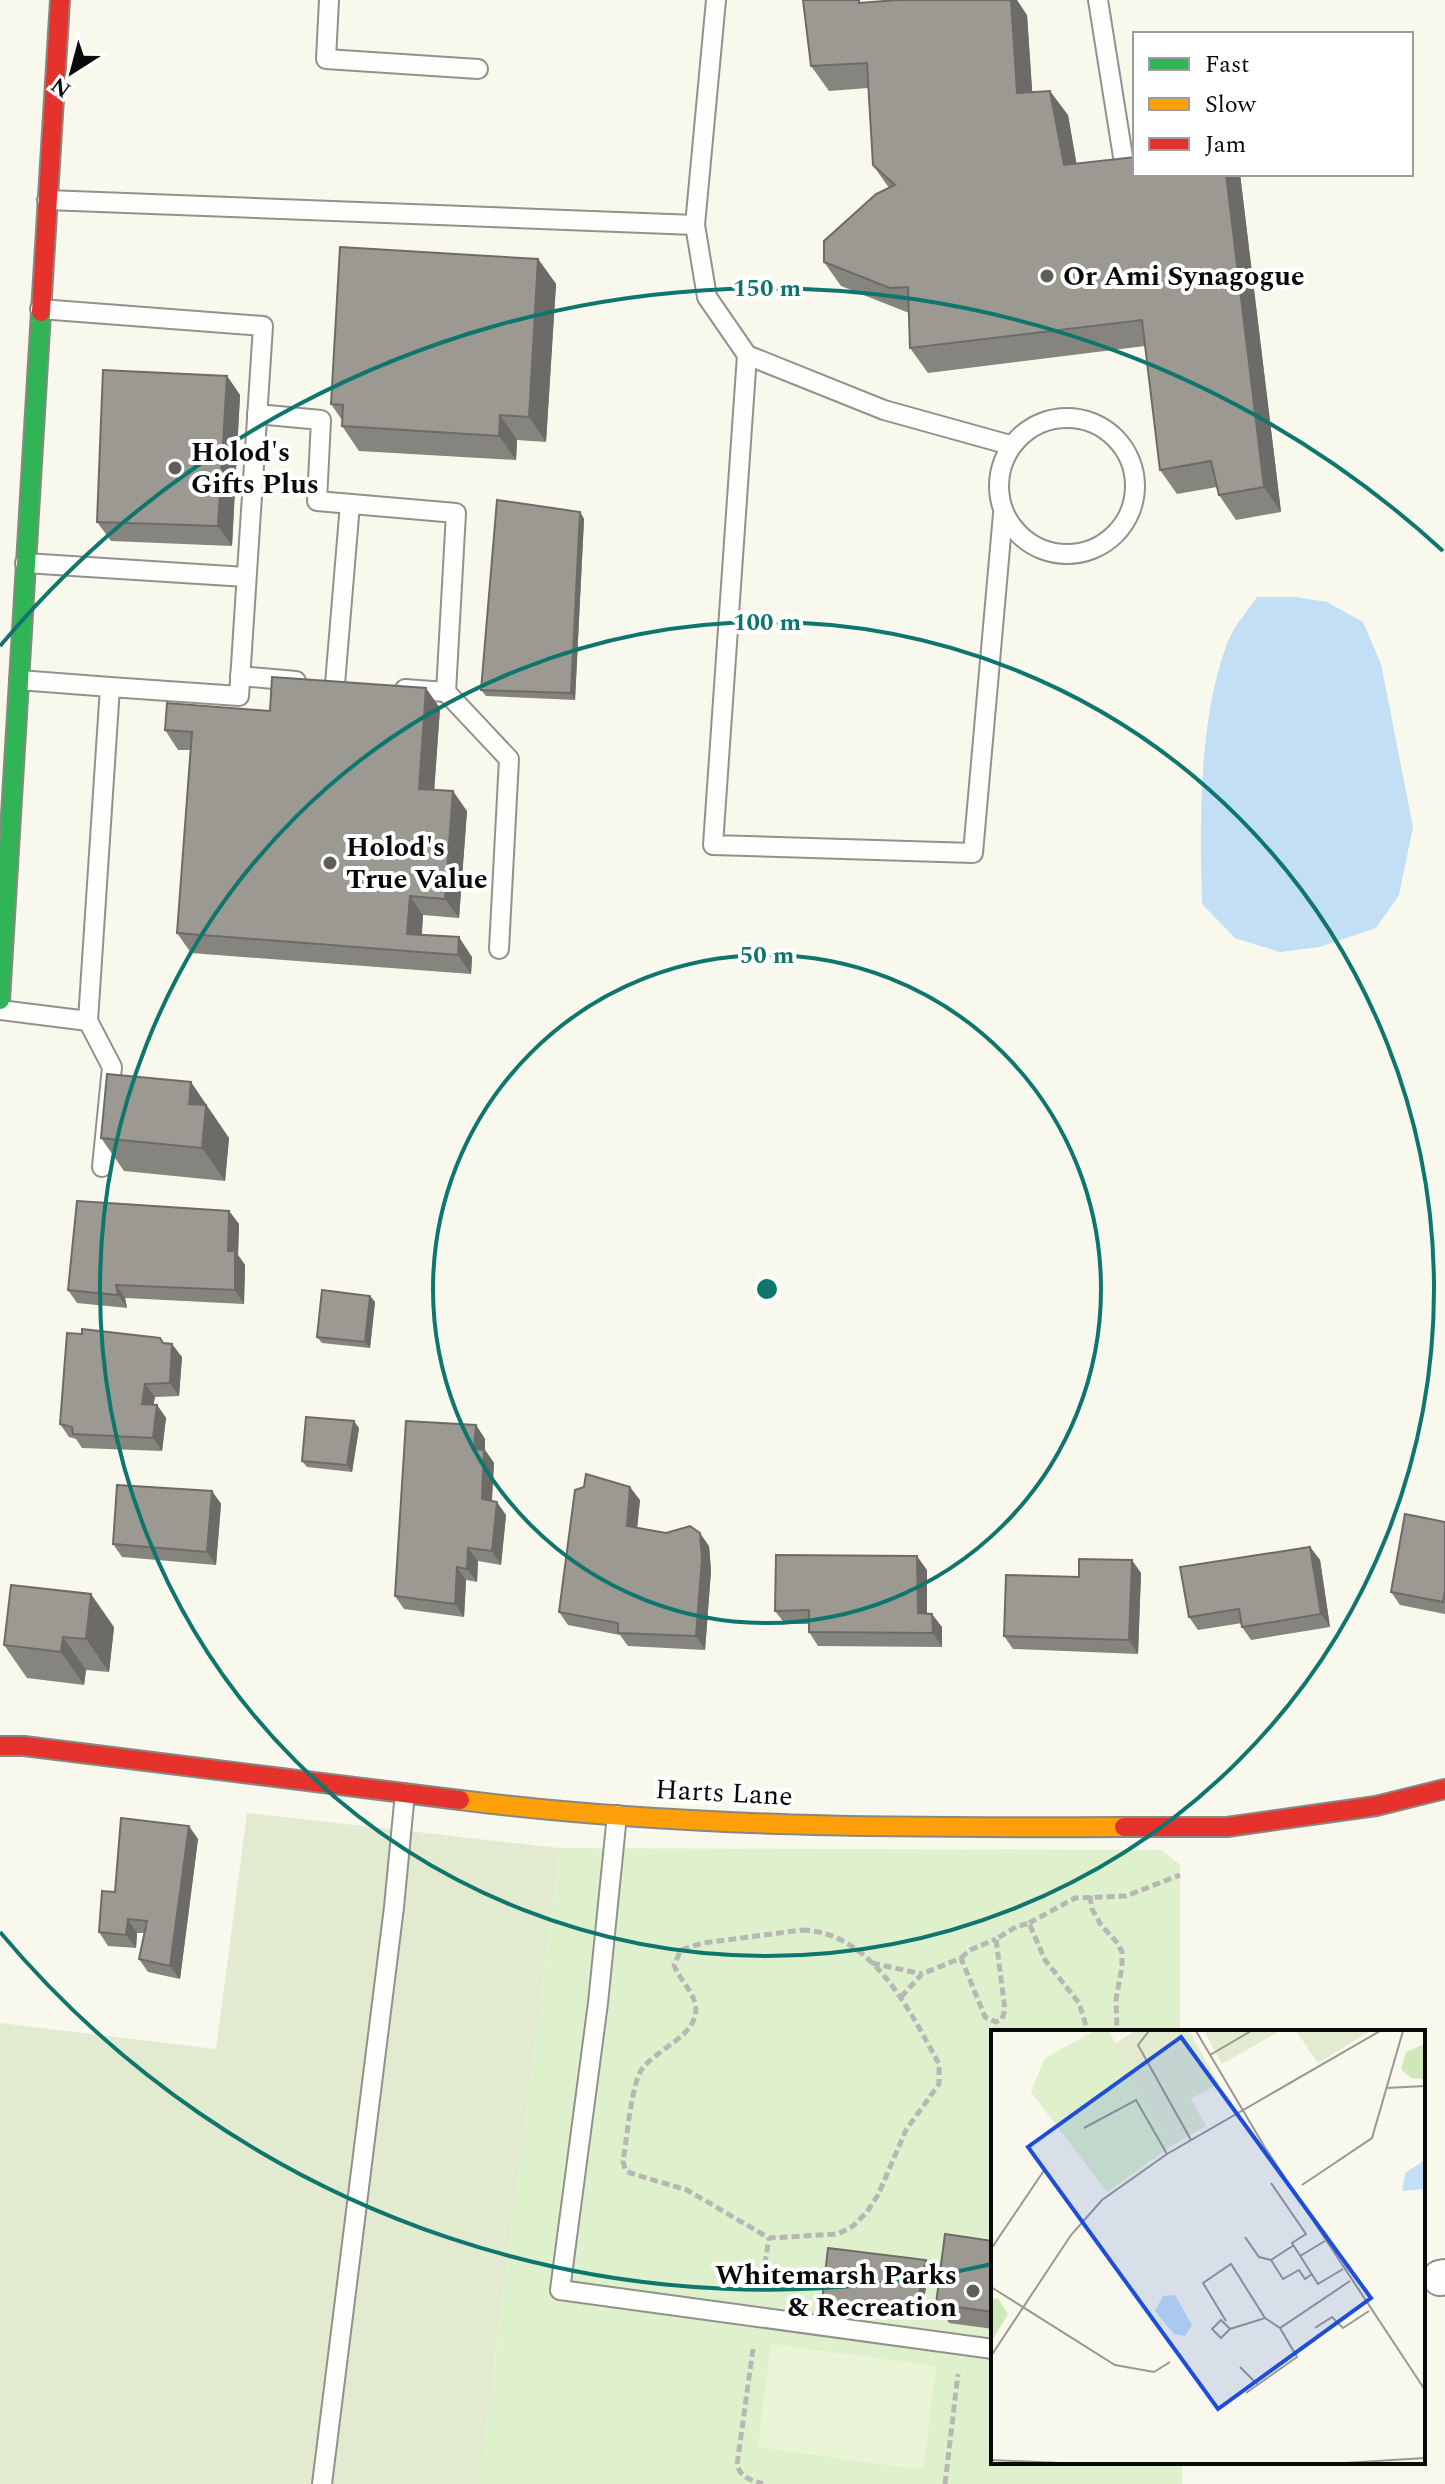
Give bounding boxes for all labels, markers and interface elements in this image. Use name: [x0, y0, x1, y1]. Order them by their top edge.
north arrow: [32, 32, 112, 112]
legend: [1133, 32, 1413, 176]
text: Fast: [1205, 47, 1250, 83]
text: N: [44, 68, 78, 106]
text: Slow: [1205, 87, 1257, 123]
text: Jam: [1205, 127, 1246, 163]
place label: Or Ami Synagogue: [1063, 255, 1305, 298]
marker: Or Ami Synagogue: [1038, 267, 1056, 285]
text: 150 m: [733, 271, 801, 307]
place label: Holod's Gifts Plus: [191, 431, 319, 506]
marker: Holod's Gifts Plus: [166, 459, 184, 477]
text: 100 m: [733, 605, 801, 641]
place label: Holod's True Value: [346, 826, 488, 901]
marker: Holod's True Value: [321, 854, 339, 872]
text: 50 m: [740, 938, 795, 974]
centre of rings: [753, 1275, 781, 1303]
street label: Harts Lane: [654, 1768, 794, 1818]
inset map: [991, 2030, 1425, 2464]
place label: Whitemarsh Parks & Recreation: [715, 2254, 957, 2329]
marker: Whitemarsh Parks & Recreation: [964, 2282, 982, 2300]

